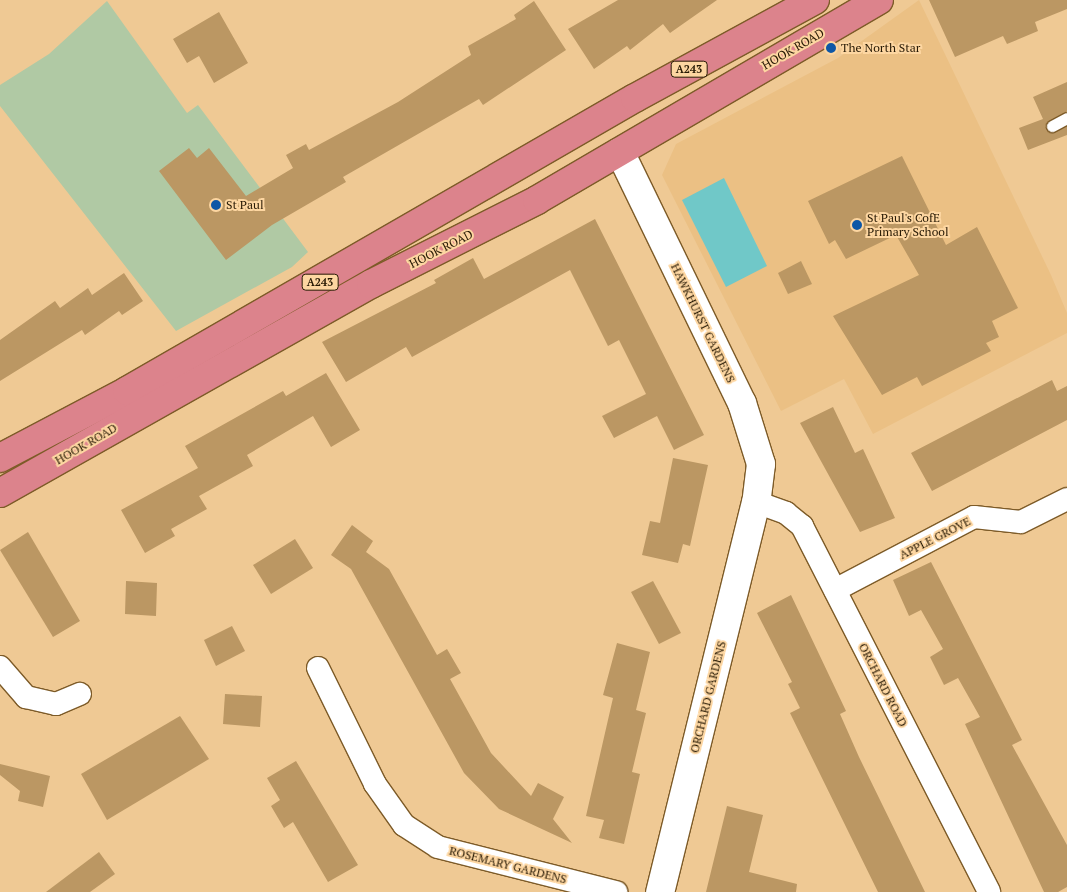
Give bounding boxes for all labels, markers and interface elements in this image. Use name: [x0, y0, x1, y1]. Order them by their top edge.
street label: HOOK ROAD: [759, 25, 827, 73]
place label: The North Star: [841, 41, 920, 55]
marker: The North Star: [825, 42, 837, 54]
road number: A243: [670, 61, 708, 78]
place label: St Paul: [226, 198, 263, 212]
marker: St Paul: [210, 199, 222, 211]
place label: St Paul's CofE Primary School: [867, 211, 949, 239]
marker: St Paul's CofE Primary School: [851, 219, 863, 231]
street label: HOOK ROAD: [407, 227, 475, 271]
street label: HAWKHURST GARDENS: [668, 261, 738, 385]
road number: A243: [301, 274, 339, 290]
street label: HOOK ROAD: [52, 420, 120, 468]
street label: APPLE GROVE: [897, 514, 973, 562]
street label: ORCHARD GARDENS: [687, 640, 729, 754]
street label: ORCHARD ROAD: [856, 641, 910, 729]
street label: ROSEMARY GARDENS: [448, 843, 568, 887]

